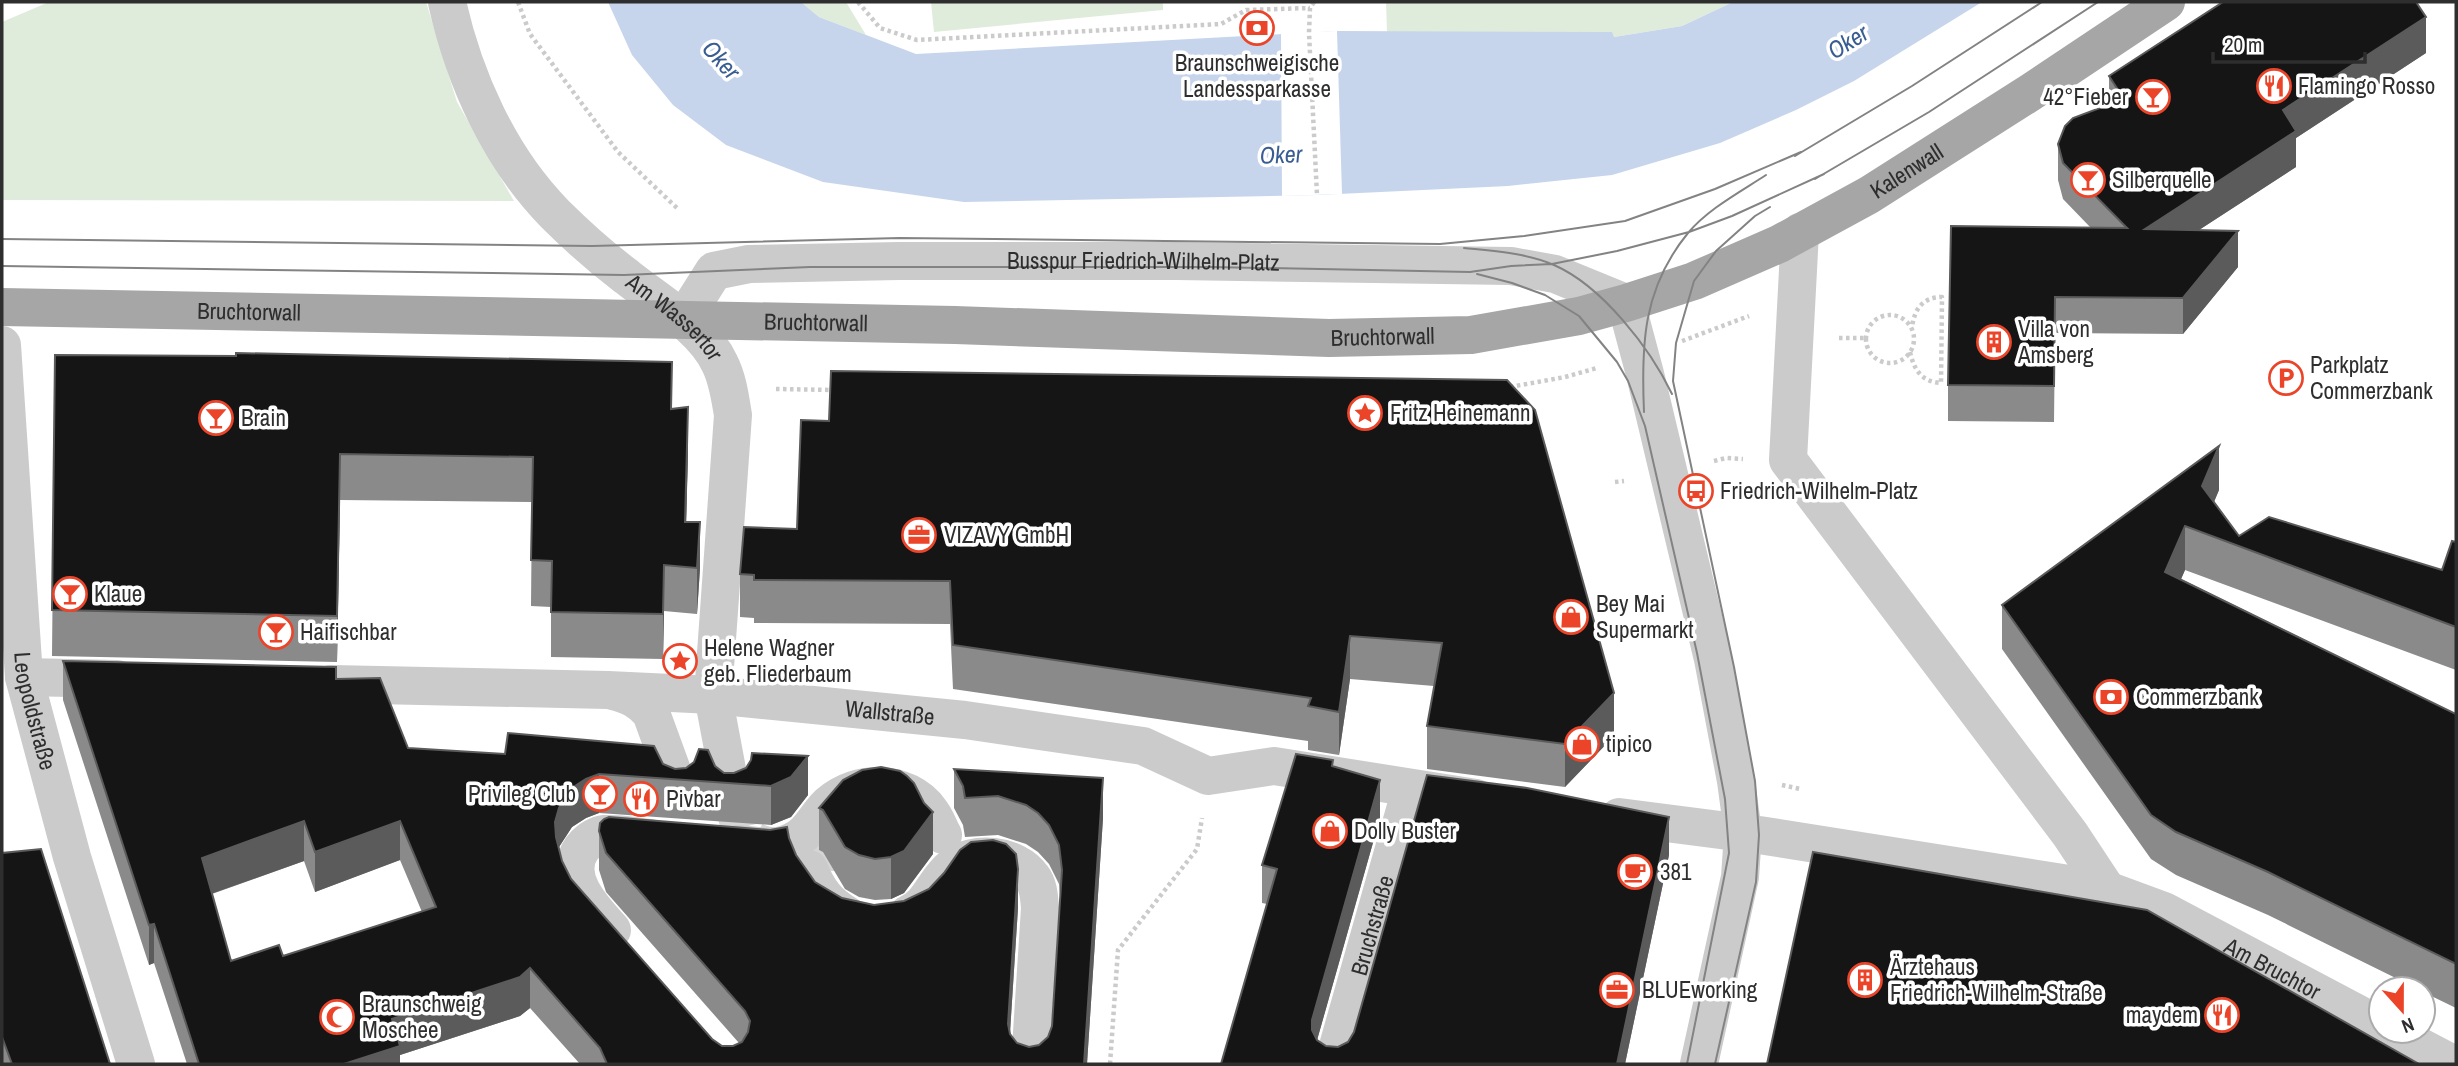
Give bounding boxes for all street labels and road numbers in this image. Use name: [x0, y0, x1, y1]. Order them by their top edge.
street label: Kalenwall: [1864, 136, 1949, 205]
street label: Busspur Friedrich-Wilhelm-Platz: [1007, 245, 1280, 278]
street label: Am Wassertor: [619, 265, 731, 366]
street label: Bruchtorwall: [197, 295, 301, 328]
street label: Bruchtorwall: [764, 305, 868, 338]
street label: Bruchtorwall: [1330, 320, 1435, 353]
street label: Leopoldstraße: [7, 651, 64, 773]
street label: Wallstraße: [844, 692, 936, 732]
street label: Bruchstraße: [1343, 872, 1401, 979]
street label: Am Bruchtor: [2218, 929, 2327, 1007]

